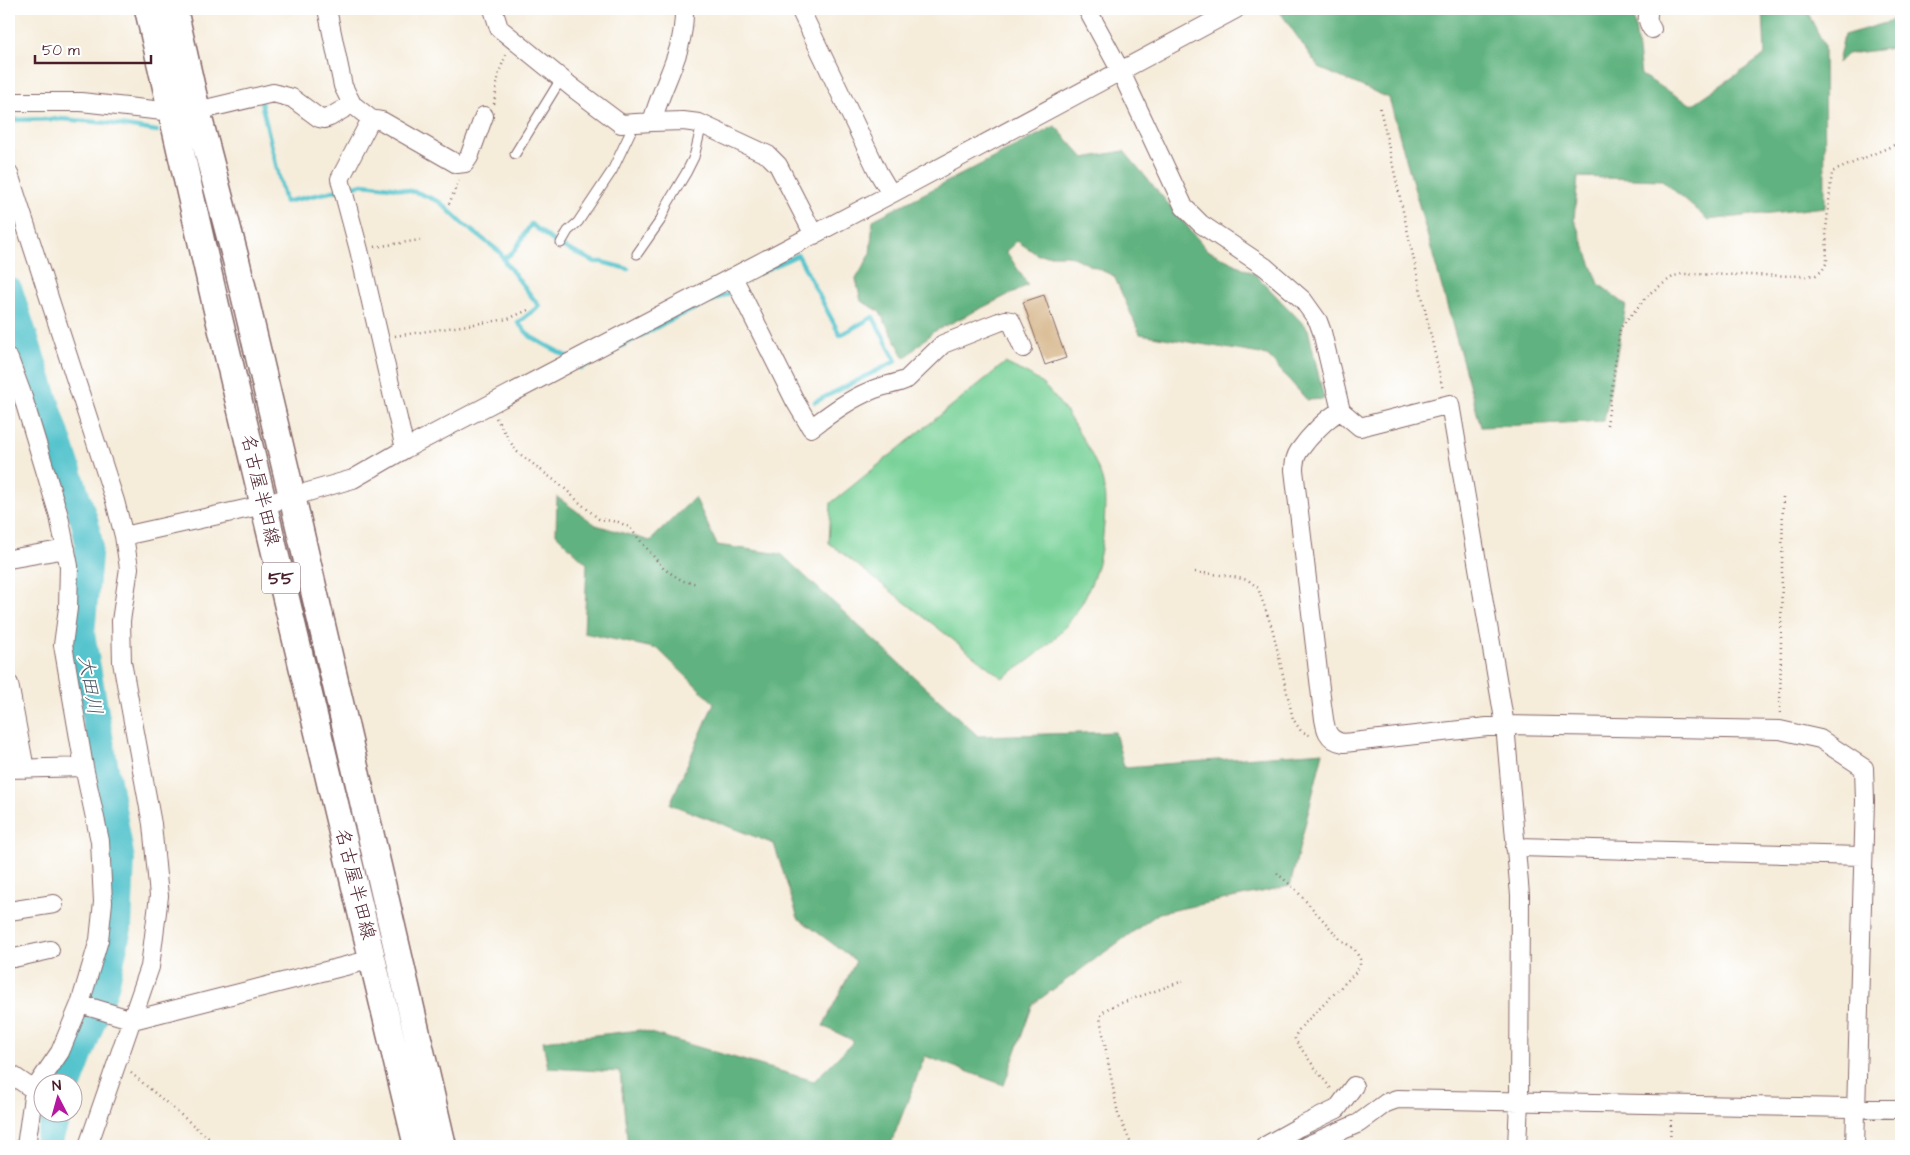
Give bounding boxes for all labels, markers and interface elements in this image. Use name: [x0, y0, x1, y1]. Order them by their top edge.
scale bar: [35, 32, 151, 64]
text: 50 m: [42, 40, 80, 61]
street label: 名古屋半田線: [234, 431, 286, 549]
road number: 55: [262, 562, 300, 594]
water label: 大田川: [71, 653, 109, 717]
street label: 名古屋半田線: [328, 825, 382, 943]
north arrow: [32, 1072, 82, 1122]
text: N: [51, 1076, 62, 1096]

